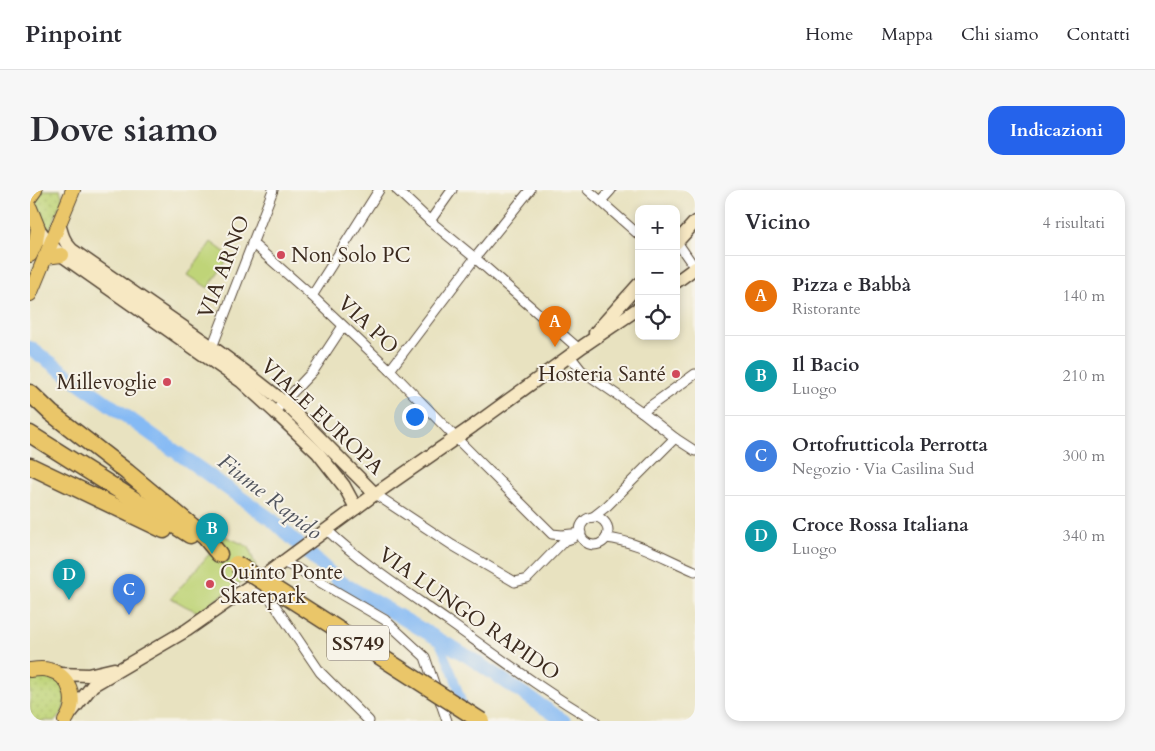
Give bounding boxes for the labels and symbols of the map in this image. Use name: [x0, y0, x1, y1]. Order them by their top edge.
street label: VIA ARNO: [191, 211, 257, 323]
place label: Non Solo PC: [291, 241, 411, 270]
marker: Non Solo PC: [275, 249, 287, 261]
street label: VIA PO: [331, 289, 405, 361]
pin: A: [539, 306, 571, 347]
street label: VIALE EUROPA: [254, 352, 390, 482]
place label: Hosteria Santé: [538, 360, 666, 389]
place label: Millevoglie: [57, 368, 157, 397]
marker: Hosteria Santé: [670, 368, 682, 380]
marker: Millevoglie: [161, 376, 173, 388]
your location: [402, 404, 428, 430]
water label: Fiume Rapido: [212, 447, 328, 547]
pin: B: [196, 513, 228, 554]
street label: VIA LUNGO RAPIDO: [372, 540, 566, 688]
place label: Quinto Ponte Skatepark: [220, 558, 343, 611]
pin: D: [53, 559, 85, 600]
pin: C: [113, 574, 145, 615]
marker: Quinto Ponte Skatepark: [204, 578, 216, 590]
road number: SS749: [327, 626, 389, 660]

